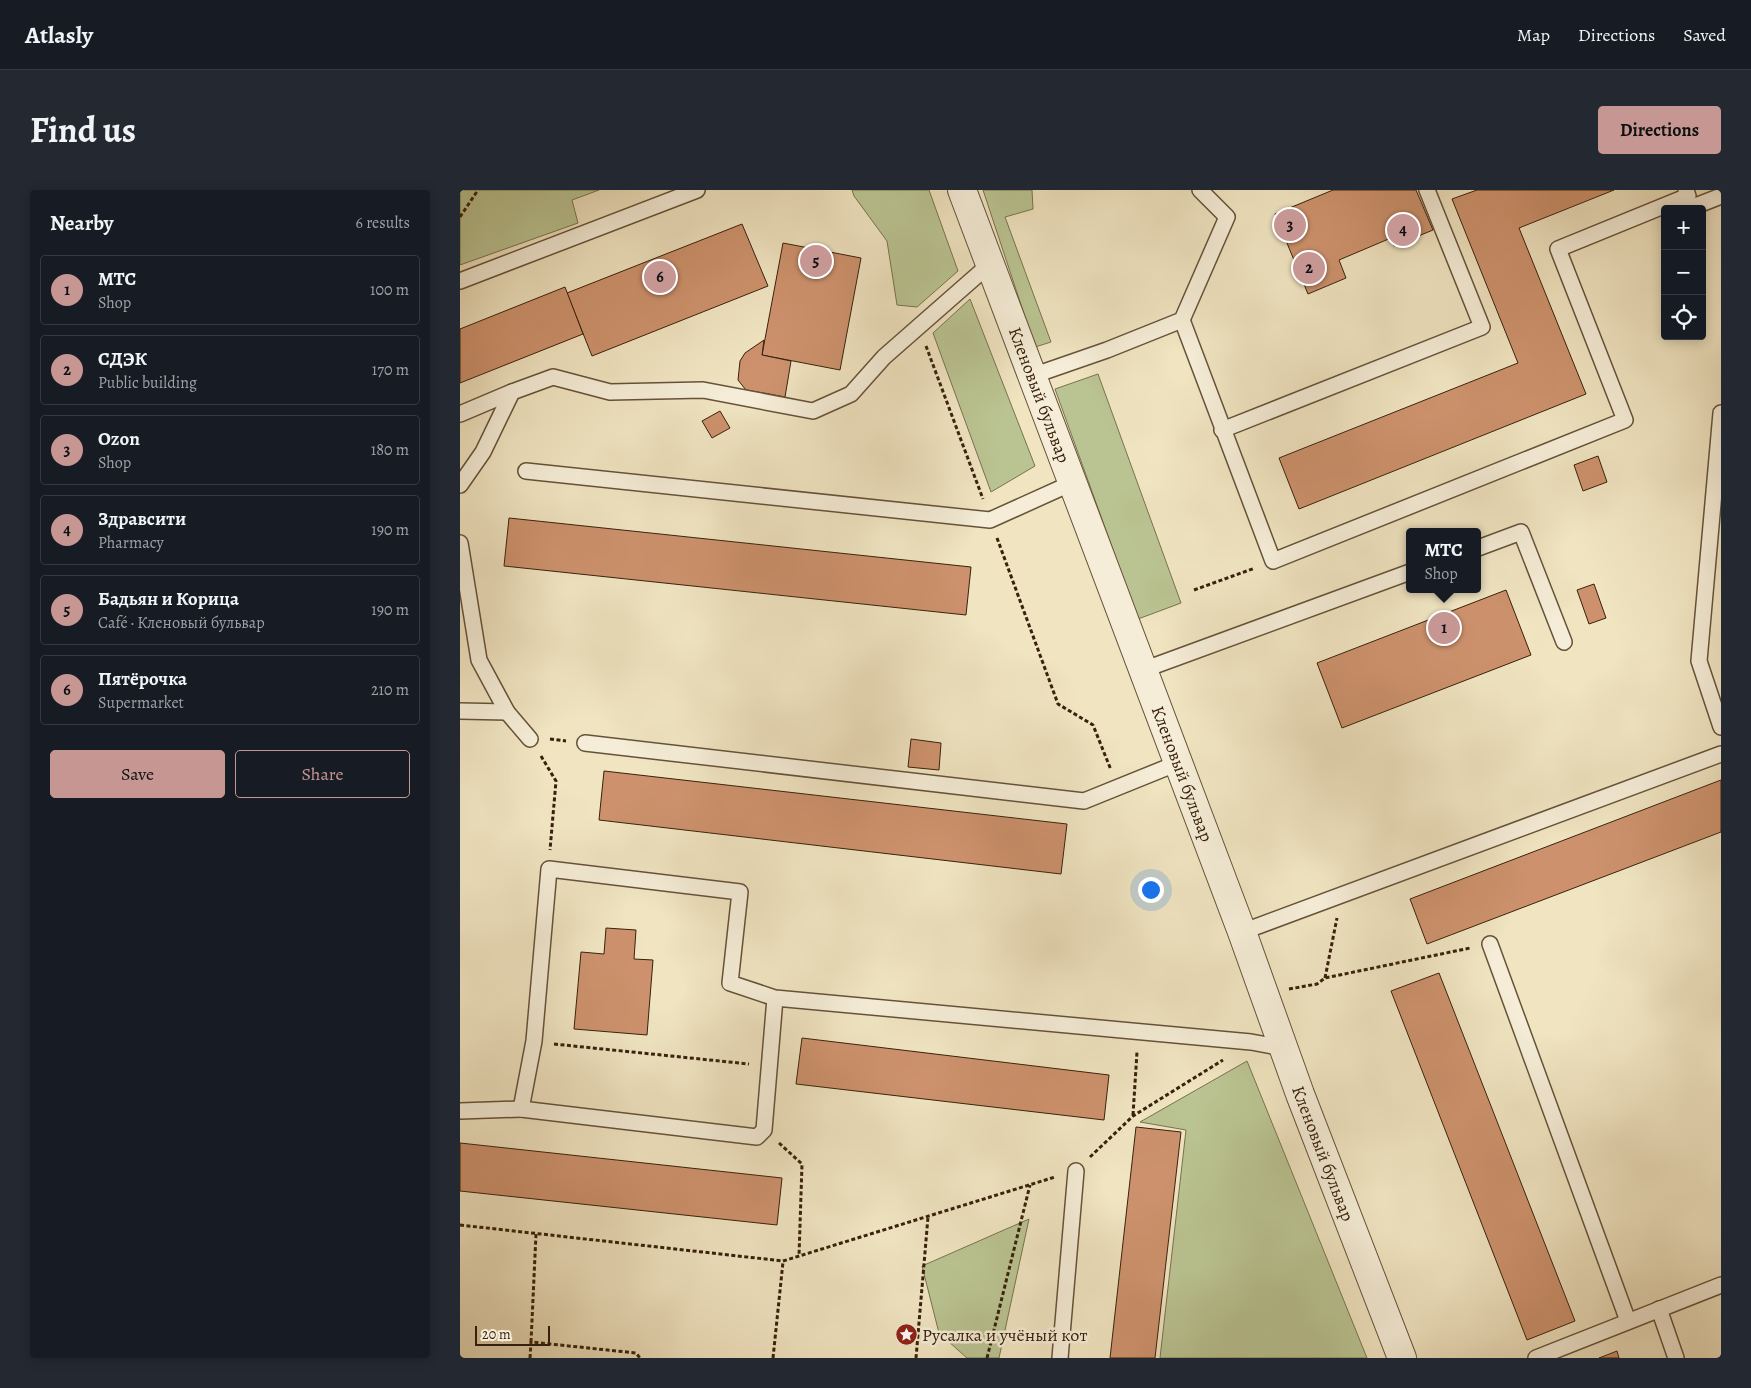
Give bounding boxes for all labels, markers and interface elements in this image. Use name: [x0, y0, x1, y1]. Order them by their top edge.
text: Atlasly: [25, 19, 93, 51]
text: Map: [1517, 23, 1550, 47]
text: Directions: [1578, 23, 1655, 47]
text: Saved: [1683, 23, 1726, 47]
text: Find us: [30, 106, 136, 154]
button: Directions: [1598, 106, 1721, 154]
map controls: [1661, 205, 1706, 340]
button: +: [1661, 205, 1706, 250]
pin: 3: [1274, 206, 1306, 244]
text: Nearby: [50, 209, 113, 237]
pin: 4: [1387, 211, 1419, 249]
text: 6 results: [356, 212, 410, 234]
pin: 5: [800, 242, 832, 280]
pin: 2: [1293, 249, 1325, 287]
button: −: [1661, 250, 1706, 295]
pin: 6: [644, 258, 676, 296]
text: МТС: [98, 266, 136, 292]
text: 1: [64, 279, 70, 301]
text: 100 m: [370, 279, 409, 301]
text: Shop: [98, 292, 131, 314]
button: locate: [1661, 295, 1706, 340]
street label: Кленовый бульвар: [1003, 324, 1076, 466]
text: СДЭК: [98, 346, 147, 372]
text: 2: [63, 359, 71, 381]
text: 170 m: [372, 359, 409, 381]
text: Public building: [98, 372, 197, 394]
text: Ozon: [98, 426, 140, 452]
text: 3: [64, 439, 70, 461]
text: 180 m: [371, 439, 409, 461]
text: Shop: [98, 452, 131, 474]
text: Здравсити: [98, 506, 186, 532]
text: 4: [63, 519, 71, 541]
text: 190 m: [371, 519, 409, 541]
popup: [1406, 528, 1481, 593]
text: Pharmacy: [98, 532, 164, 554]
text: МТС: [1424, 537, 1463, 563]
text: Shop: [1424, 563, 1458, 585]
text: Бадьян и Корица: [98, 586, 239, 612]
text: 5: [64, 599, 70, 621]
text: 190 m: [371, 599, 409, 621]
pin: 1: [1428, 609, 1460, 647]
text: Café · Кленовый бульвар: [98, 612, 265, 634]
text: Пятёрочка: [98, 666, 187, 692]
text: 6: [63, 679, 71, 701]
text: 210 m: [371, 679, 409, 701]
text: Supermarket: [98, 692, 184, 714]
street label: Кленовый бульвар: [1146, 702, 1219, 845]
button: Save: [50, 750, 225, 798]
button: Share: [235, 750, 410, 798]
your location: [1138, 877, 1164, 903]
street label: Кленовый бульвар: [1286, 1083, 1360, 1225]
scale bar: [475, 1323, 550, 1346]
place icon: Русалка и учёный кот: [894, 1323, 918, 1347]
place label: Русалка и учёный кот: [922, 1323, 1087, 1347]
text: 20 m: [482, 1325, 511, 1344]

